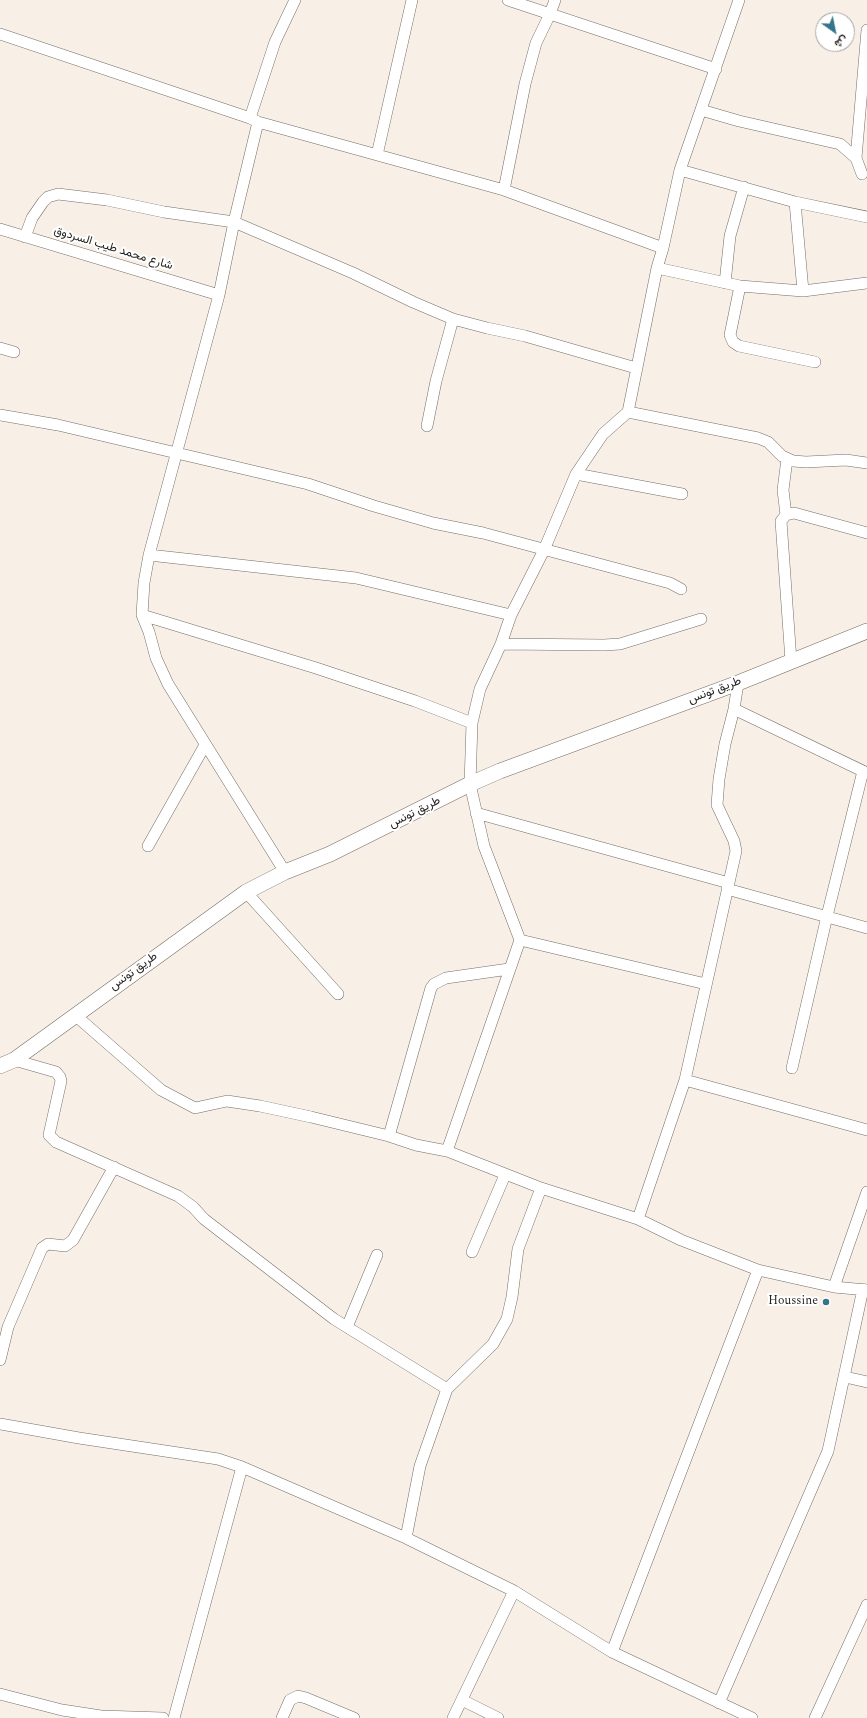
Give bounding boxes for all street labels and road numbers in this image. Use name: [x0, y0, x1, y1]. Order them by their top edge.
street label: شارع محمد طيب السردوق: [52, 224, 174, 274]
street label: طريق تونس: [686, 674, 744, 708]
street label: طريق تونس: [387, 794, 443, 832]
street label: طريق تونس: [107, 950, 161, 994]

